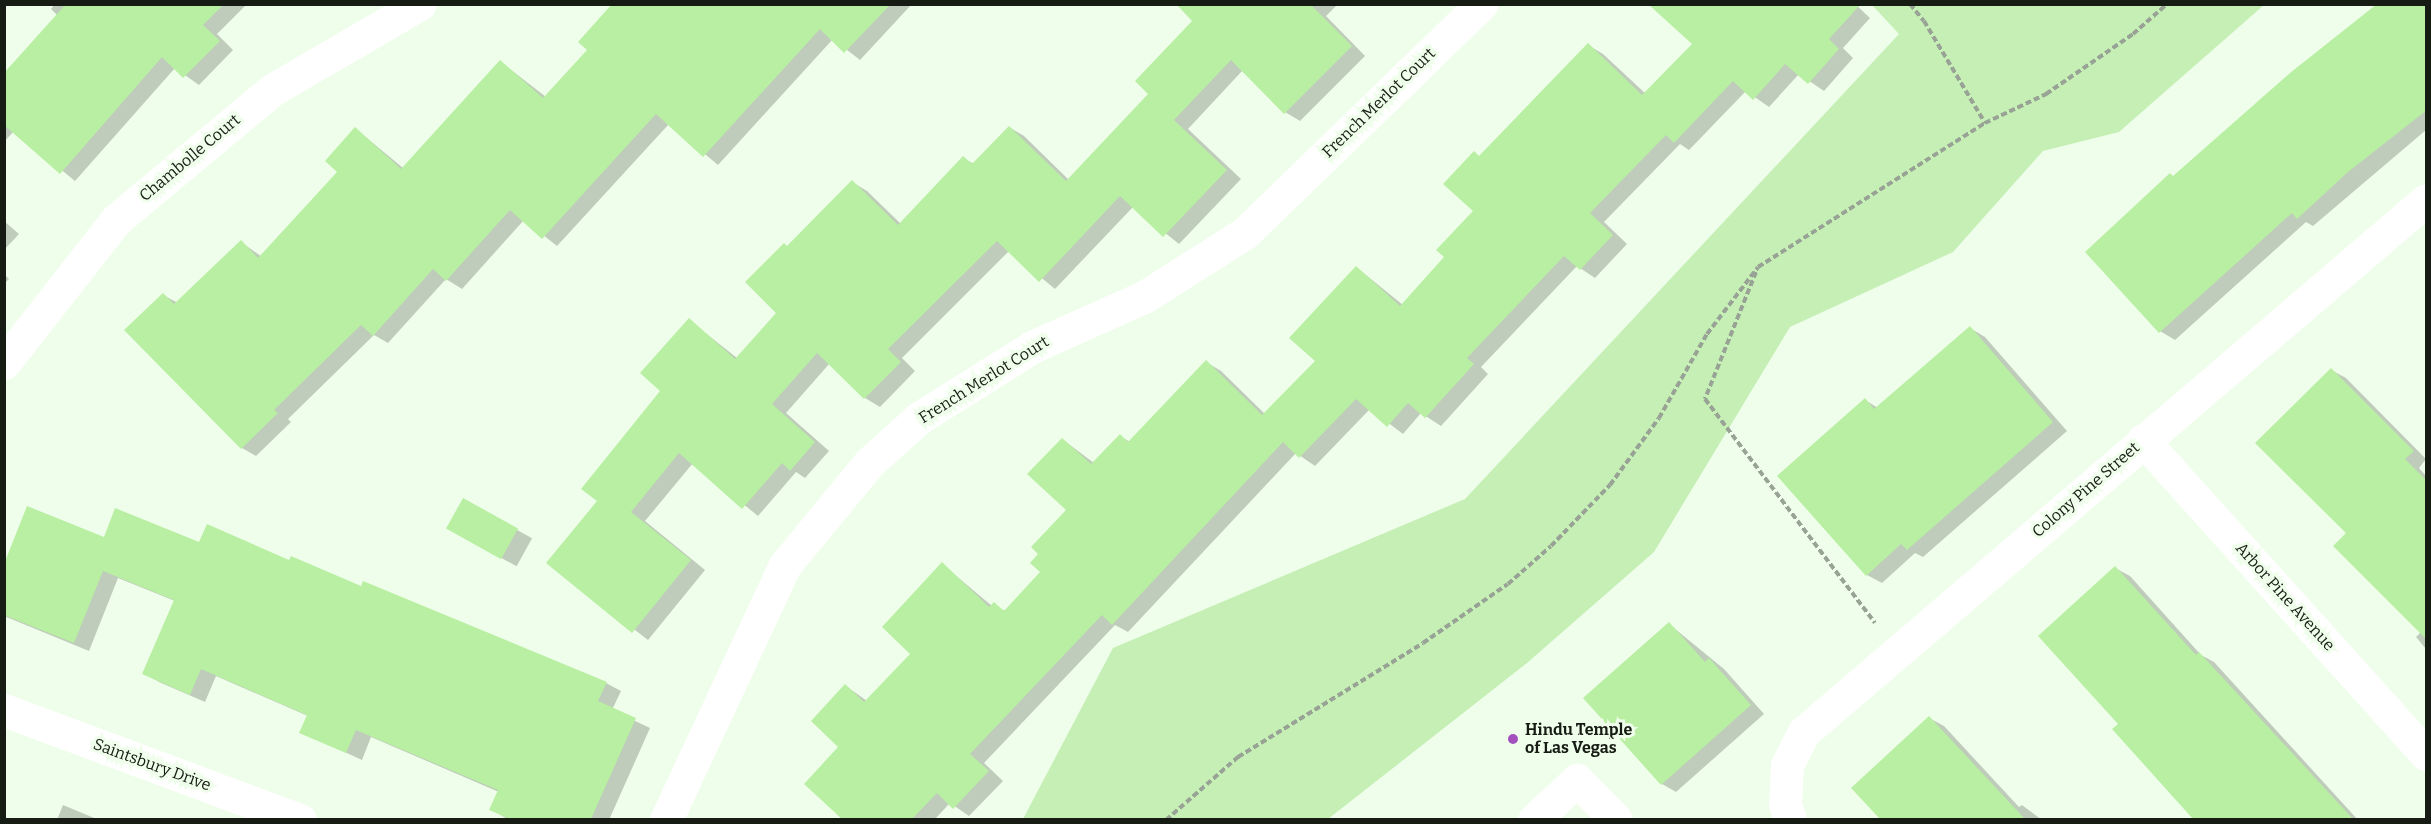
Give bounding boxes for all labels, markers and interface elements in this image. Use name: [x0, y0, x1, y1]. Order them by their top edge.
street label: French Merlot Court: [1319, 44, 1439, 162]
street label: Chambolle Court: [136, 110, 244, 206]
street label: French Merlot Court: [915, 332, 1053, 428]
street label: Colony Pine Street: [2029, 438, 2143, 542]
street label: Arbor Pine Avenue: [2231, 539, 2339, 655]
place label: Hindu Temple of Las Vegas: [1525, 720, 1632, 758]
marker: Hindu Temple of Las Vegas: [1506, 732, 1520, 746]
street label: Saintsbury Drive: [91, 735, 213, 795]

